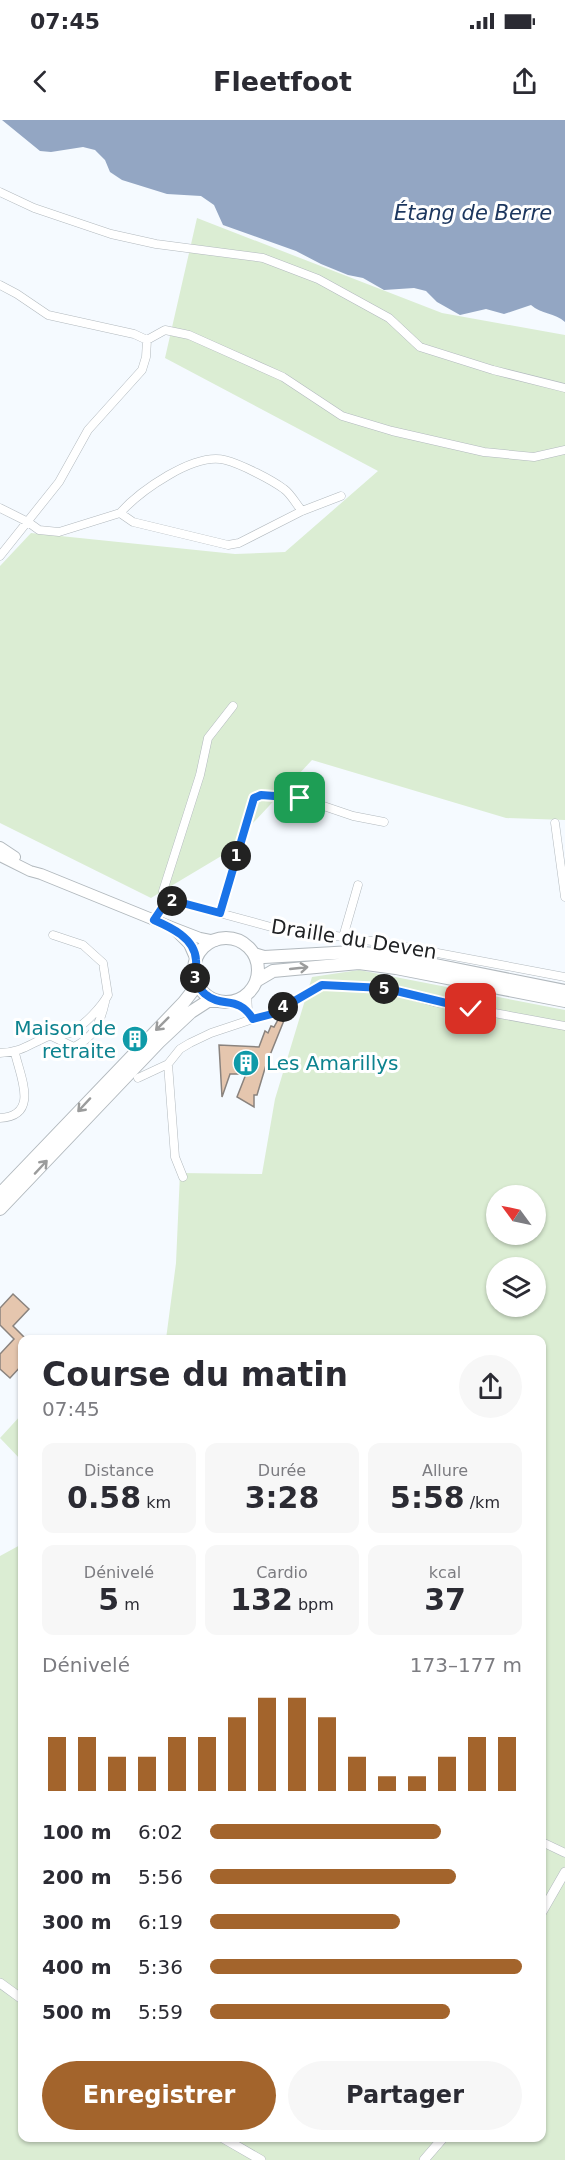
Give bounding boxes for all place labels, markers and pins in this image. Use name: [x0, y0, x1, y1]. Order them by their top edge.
pin: [274, 772, 325, 823]
pin: 1: [221, 841, 251, 871]
pin: 2: [157, 886, 187, 916]
pin: 3: [180, 963, 210, 993]
pin: 5: [369, 974, 399, 1004]
pin: [445, 983, 496, 1034]
pin: 4: [268, 992, 298, 1022]
place label: Maison de retraite: [14, 1016, 116, 1063]
building icon: Maison de retraite: [120, 1024, 150, 1054]
building icon: Les Amarillys: [231, 1048, 261, 1078]
place label: Les Amarillys: [266, 1051, 398, 1075]

